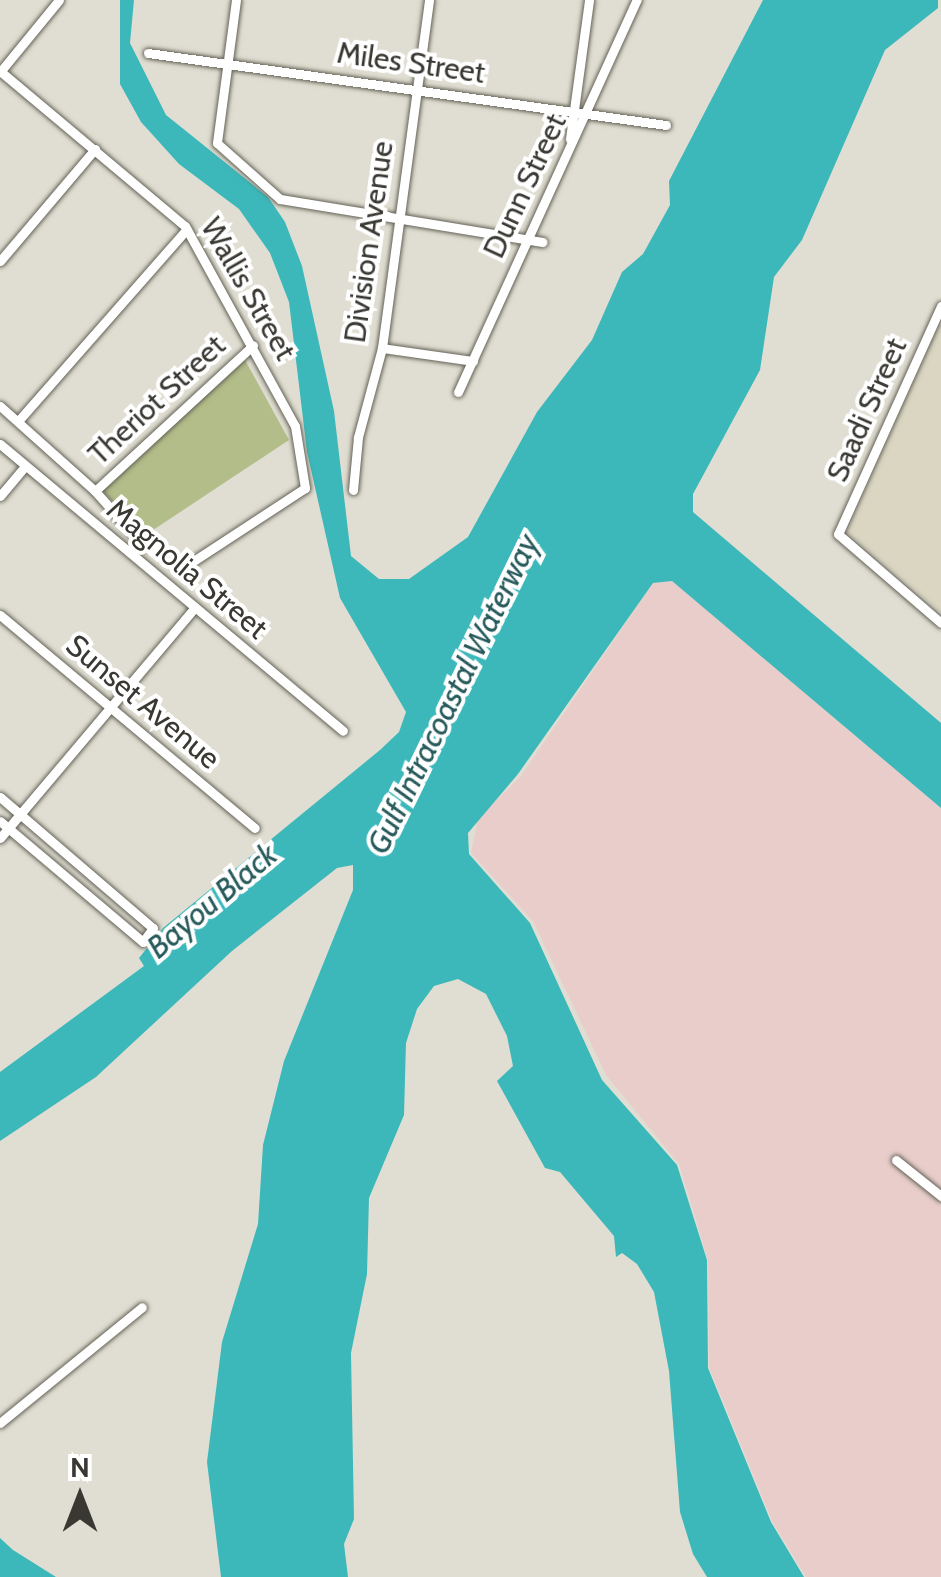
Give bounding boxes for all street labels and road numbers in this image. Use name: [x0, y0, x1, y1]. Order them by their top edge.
street label: Miles Street: [335, 35, 487, 91]
street label: Dunn Street: [476, 108, 574, 264]
street label: Division Avenue: [337, 139, 401, 345]
street label: Wallis Street: [193, 211, 303, 367]
street label: Theriot Street: [81, 328, 233, 472]
street label: Saadi Street: [819, 333, 915, 487]
street label: Magnolia Street: [99, 491, 275, 647]
street label: Sunset Avenue: [59, 627, 227, 777]

